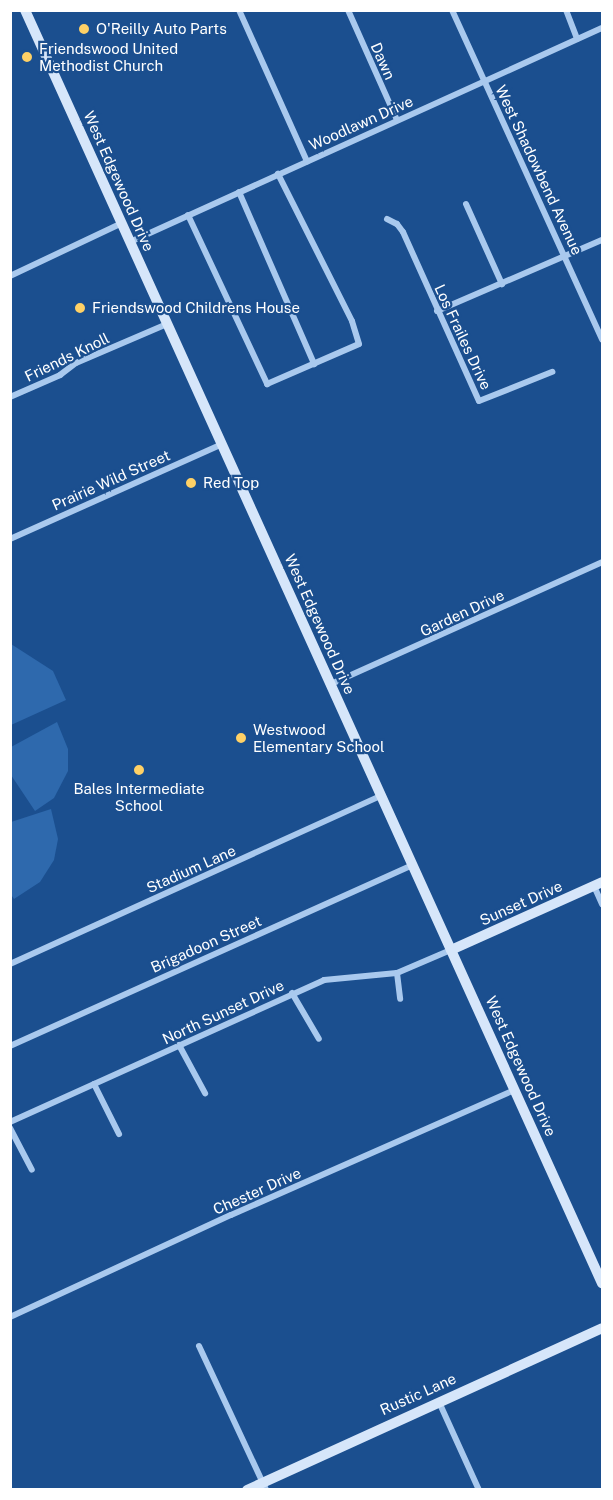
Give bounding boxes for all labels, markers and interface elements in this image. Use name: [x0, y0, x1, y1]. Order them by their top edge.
place label: O'Reilly Auto Parts: [96, 20, 227, 38]
marker: O'Reilly Auto Parts: [77, 22, 91, 36]
place label: Friendswood United Methodist Church: [39, 39, 178, 74]
street label: Dawn: [367, 40, 399, 82]
marker: Friendswood United Methodist Church: [20, 50, 34, 64]
street label: West Shadowbend Avenue: [492, 82, 586, 258]
street label: Woodlawn Drive: [306, 92, 416, 154]
street label: West Edgewood Drive: [80, 108, 158, 254]
street label: Los Frailes Drive: [431, 281, 495, 393]
place label: Friendswood Childrens House: [92, 299, 300, 317]
marker: Friendswood Childrens House: [73, 301, 87, 315]
street label: Friends Knoll: [22, 329, 112, 385]
street label: Prairie Wild Street: [49, 446, 173, 514]
place label: Red Top: [203, 474, 259, 492]
marker: Red Top: [184, 476, 198, 490]
street label: West Edgewood Drive: [281, 551, 359, 697]
street label: Garden Drive: [417, 586, 507, 640]
place label: Westwood Elementary School: [253, 720, 385, 755]
marker: Westwood Elementary School: [234, 731, 248, 745]
marker: Bales Intermediate School: [132, 763, 146, 777]
place label: Bales Intermediate School: [73, 779, 205, 814]
street label: Stadium Lane: [144, 841, 238, 897]
street label: Sunset Drive: [477, 877, 565, 929]
street label: Brigadoon Street: [148, 912, 264, 976]
street label: North Sunset Drive: [159, 976, 287, 1048]
street label: West Edgewood Drive: [482, 993, 560, 1139]
street label: Chester Drive: [210, 1164, 304, 1218]
street label: Rustic Lane: [377, 1369, 459, 1419]

